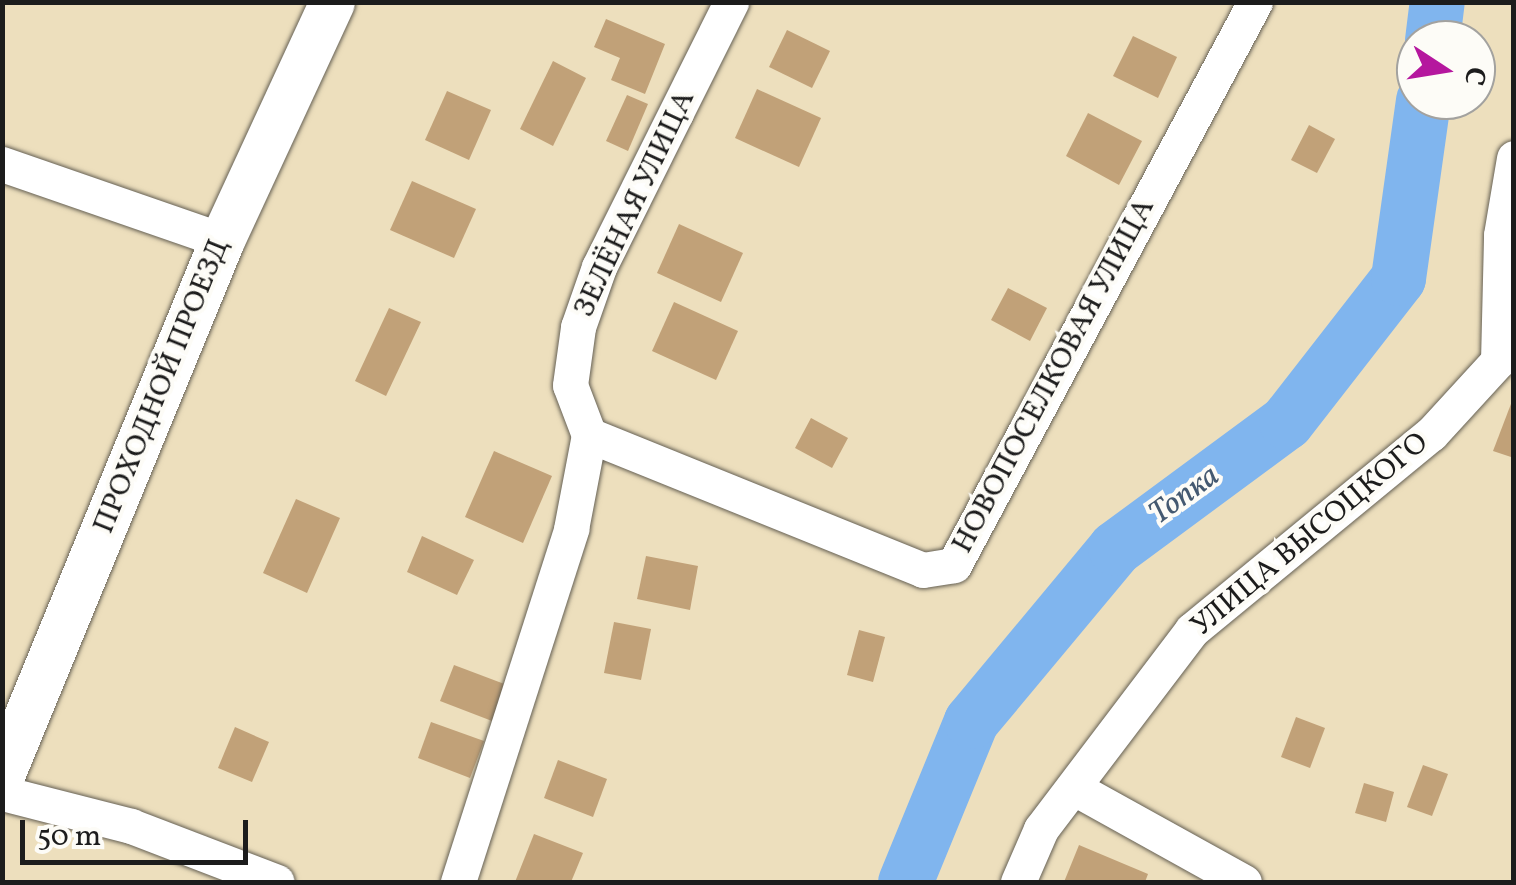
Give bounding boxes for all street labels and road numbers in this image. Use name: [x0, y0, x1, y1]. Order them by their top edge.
street label: ЗЕЛЁНАЯ УЛИЦА: [567, 85, 703, 323]
street label: НОВОПОСЕЛКОВАЯ УЛИЦА: [945, 192, 1163, 560]
street label: ПРОХОДНОЙ ПРОЕЗД: [86, 233, 238, 539]
street label: УЛИЦА ВЫСОЦКОГО: [1184, 425, 1436, 645]

